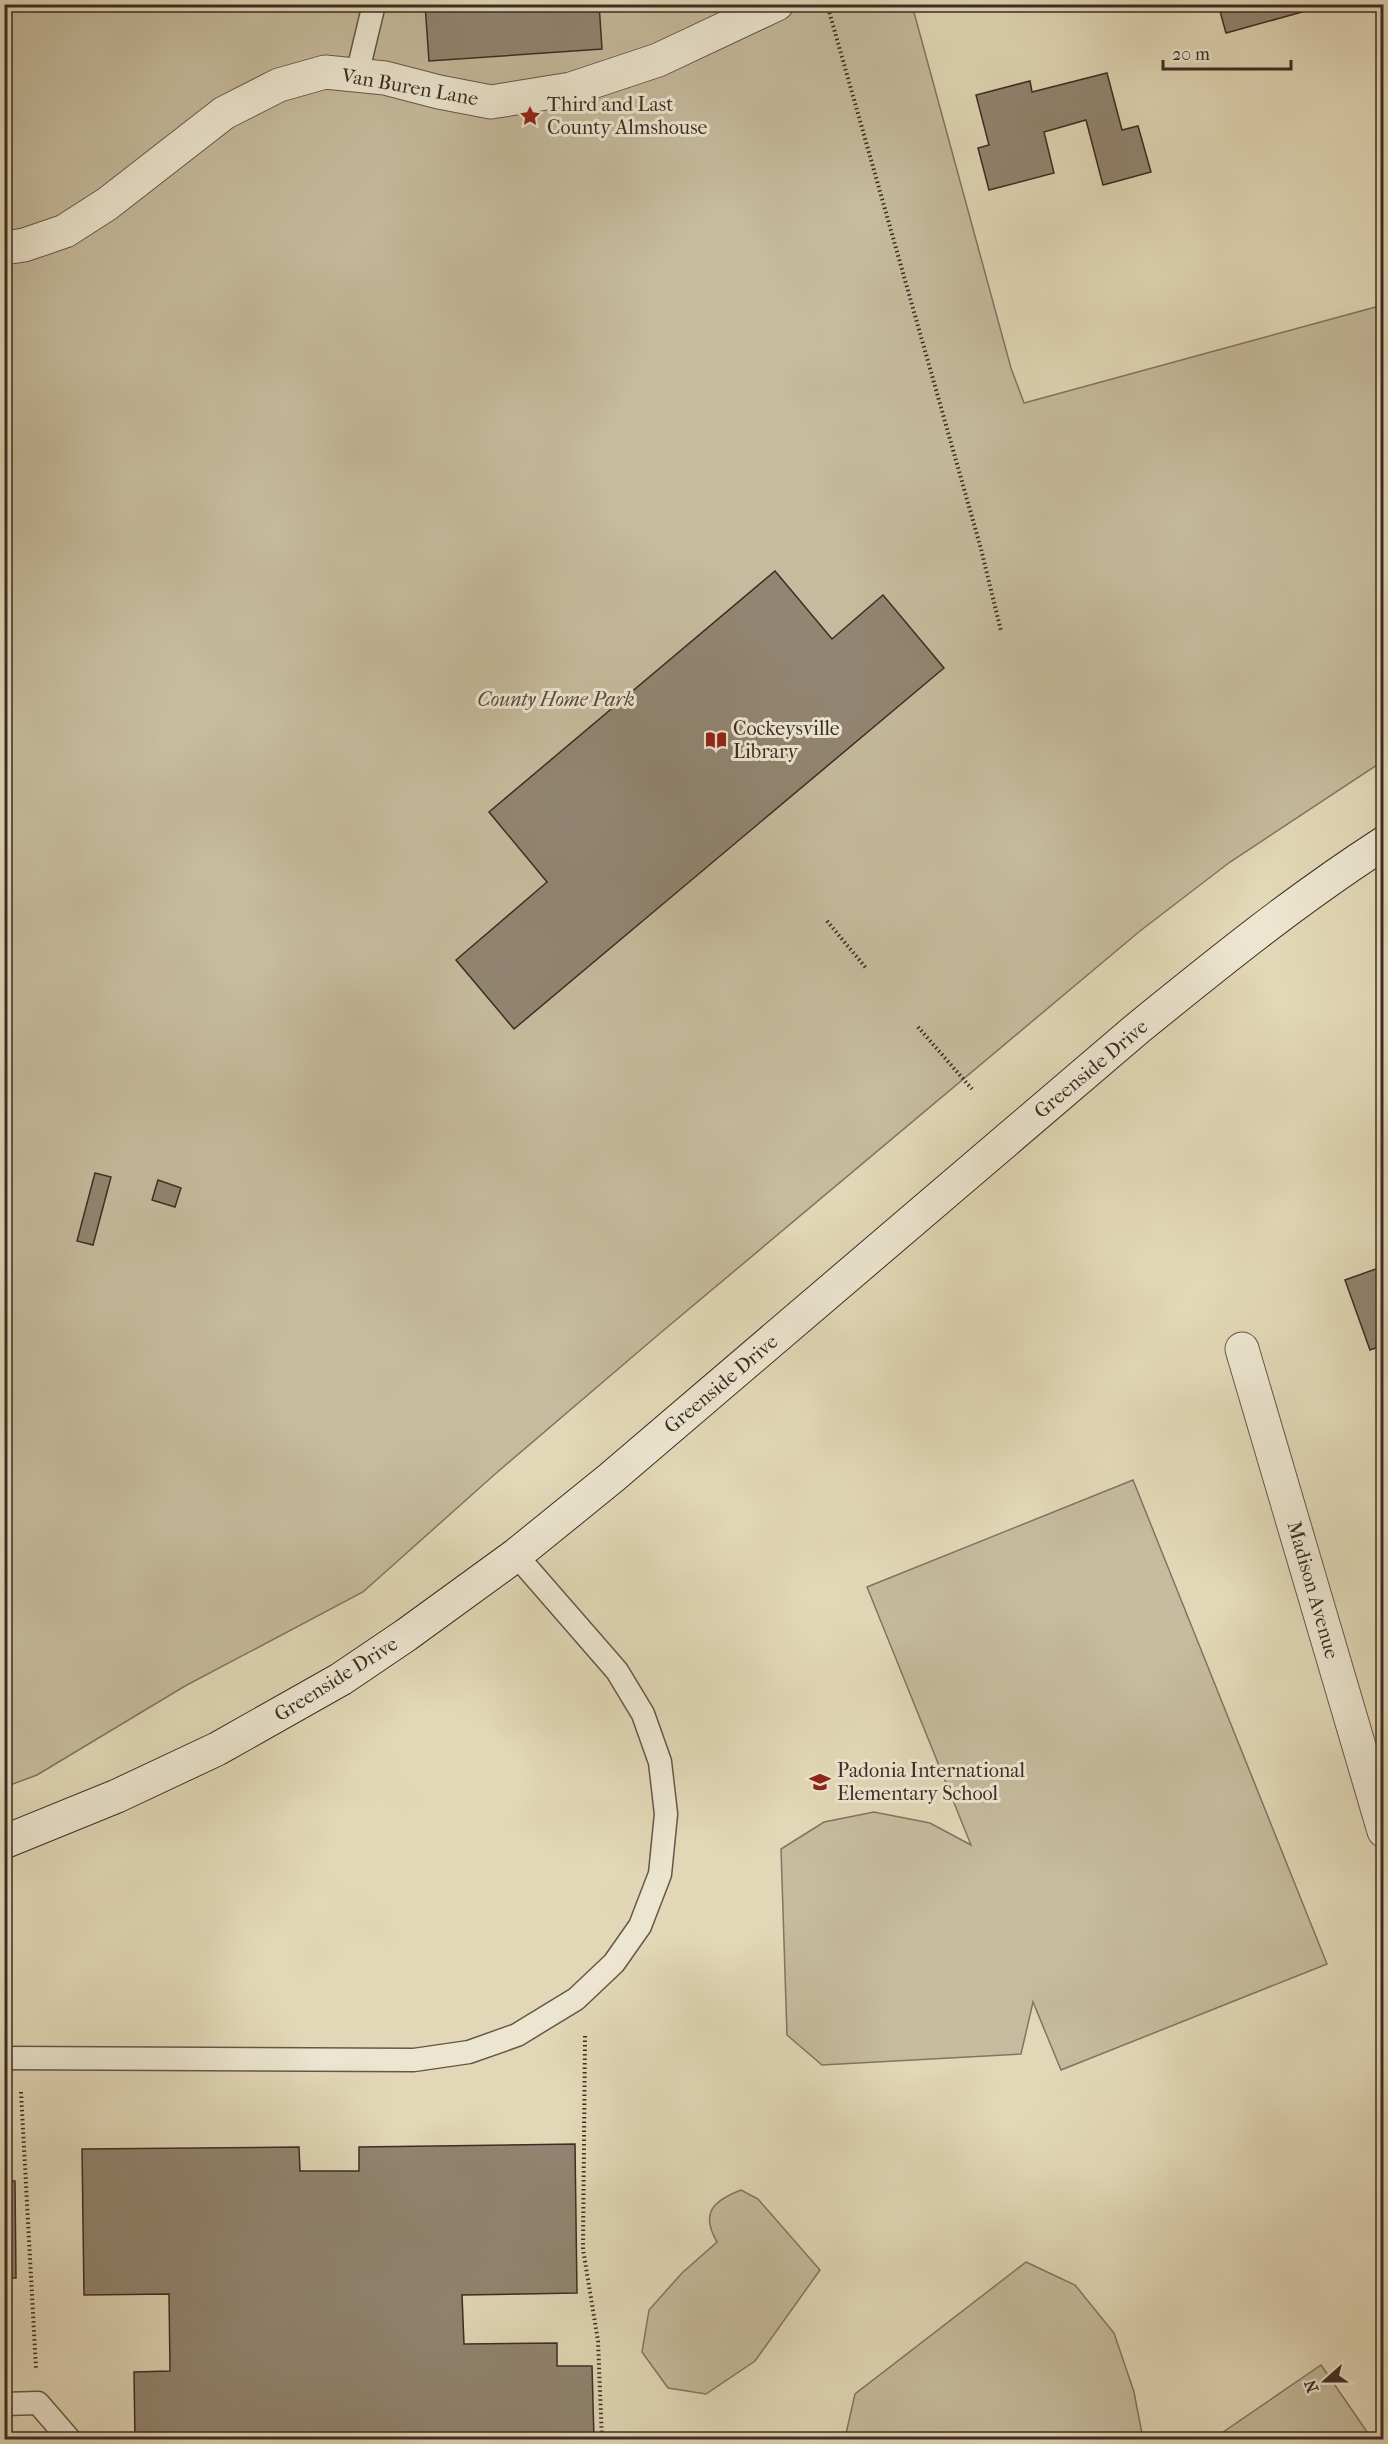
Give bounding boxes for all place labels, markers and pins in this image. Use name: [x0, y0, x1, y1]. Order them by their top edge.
place label: Third and Last County Almshouse: [547, 93, 708, 139]
place icon: Third and Last County Almshouse: [518, 104, 542, 128]
place label: Cockeysville Library: [733, 717, 840, 763]
library icon: Cockeysville Library: [704, 728, 728, 752]
place label: Padonia International Elementary School: [837, 1759, 1026, 1805]
school or university icon: Padonia International Elementary School: [808, 1770, 832, 1794]

